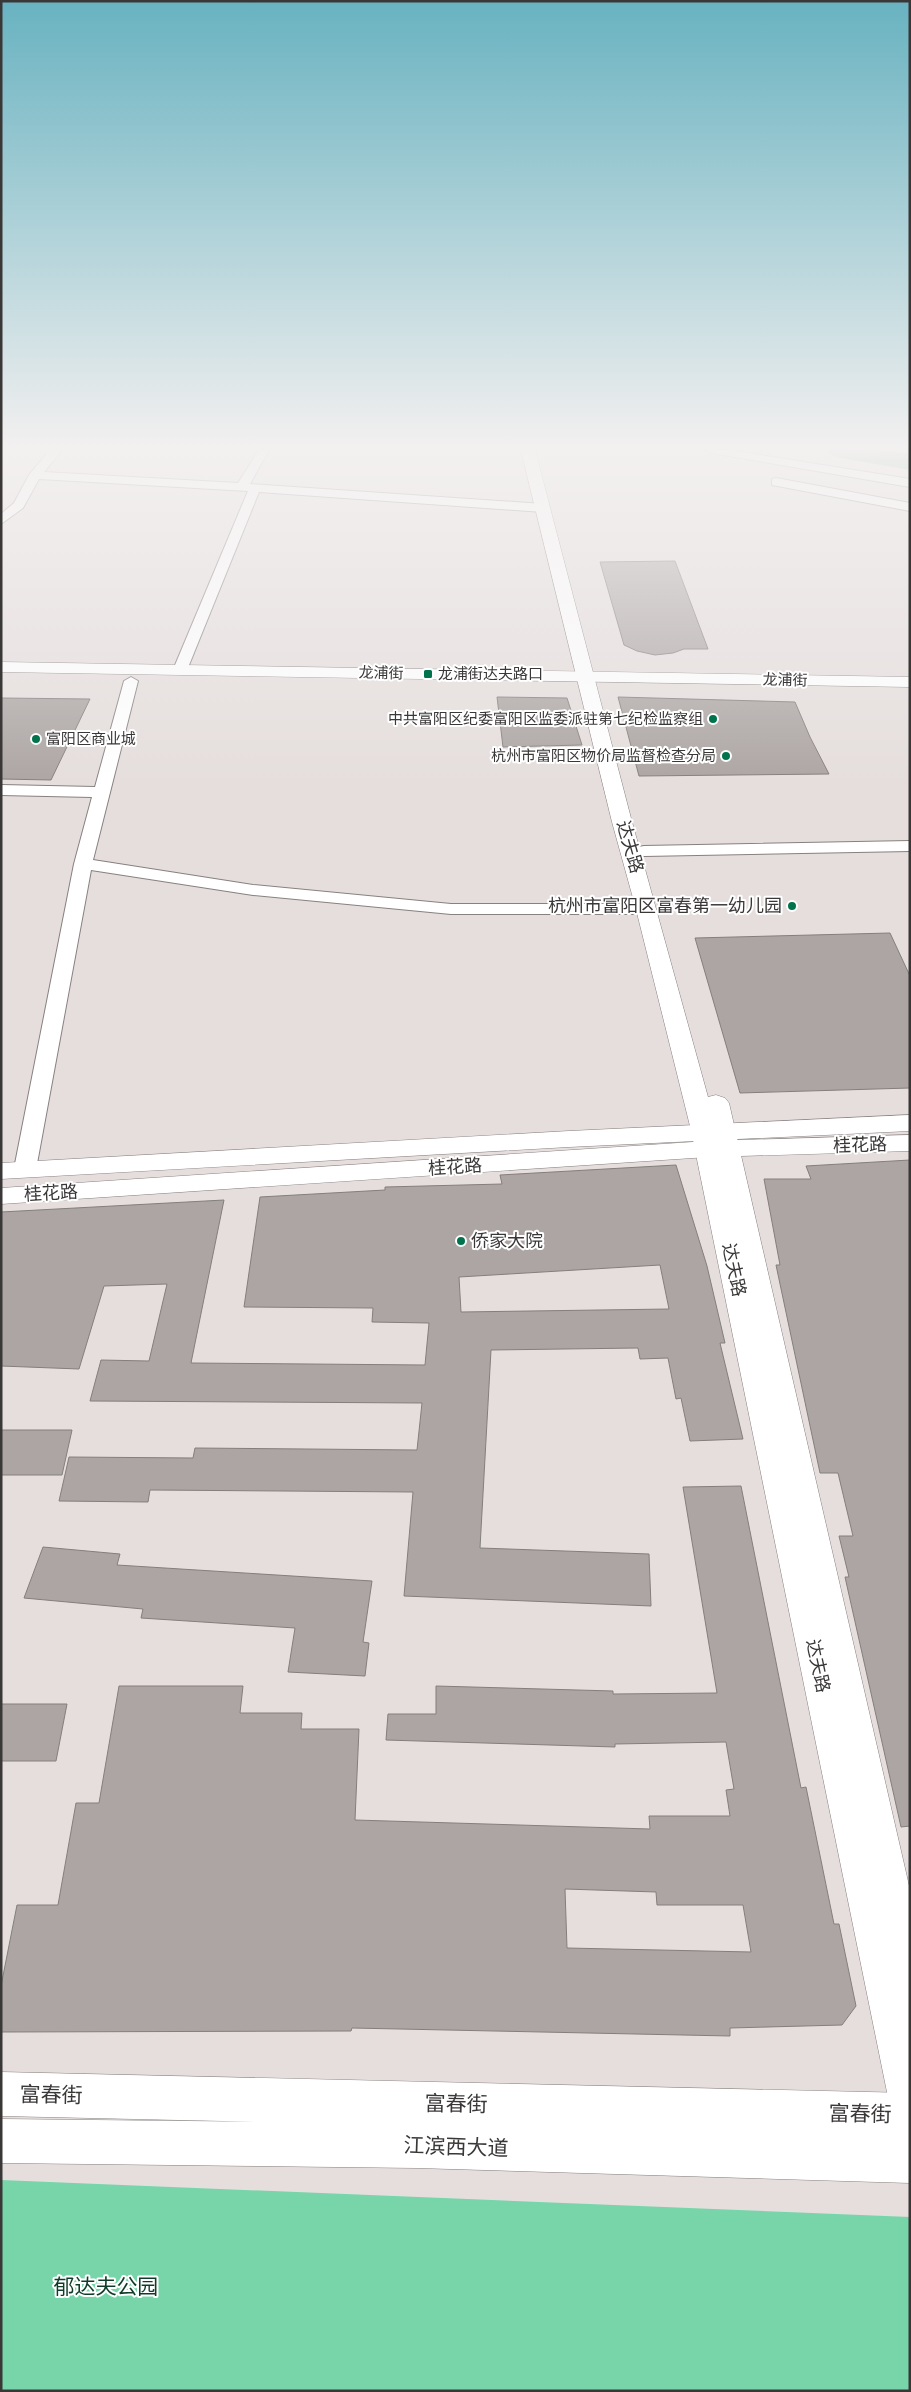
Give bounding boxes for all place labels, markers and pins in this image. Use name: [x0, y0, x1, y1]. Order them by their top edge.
place label: 龙浦街达夫路口: [438, 663, 543, 685]
marker: 龙浦街达夫路口: [422, 668, 434, 680]
place label: 中共富阳区纪委富阳区监委派驻第七纪检监察组: [388, 708, 703, 730]
marker: 中共富阳区纪委富阳区监委派驻第七纪检监察组: [707, 713, 719, 725]
place label: 富阳区商业城: [46, 728, 136, 750]
marker: 富阳区商业城: [30, 733, 42, 745]
place label: 杭州市富阳区物价局监督检查分局: [491, 745, 716, 767]
marker: 杭州市富阳区物价局监督检查分局: [720, 750, 732, 762]
place label: 杭州市富阳区富春第一幼儿园: [548, 893, 782, 919]
marker: 杭州市富阳区富春第一幼儿园: [786, 900, 798, 912]
place label: 侨家大院: [471, 1228, 543, 1254]
marker: 侨家大院: [455, 1235, 467, 1247]

